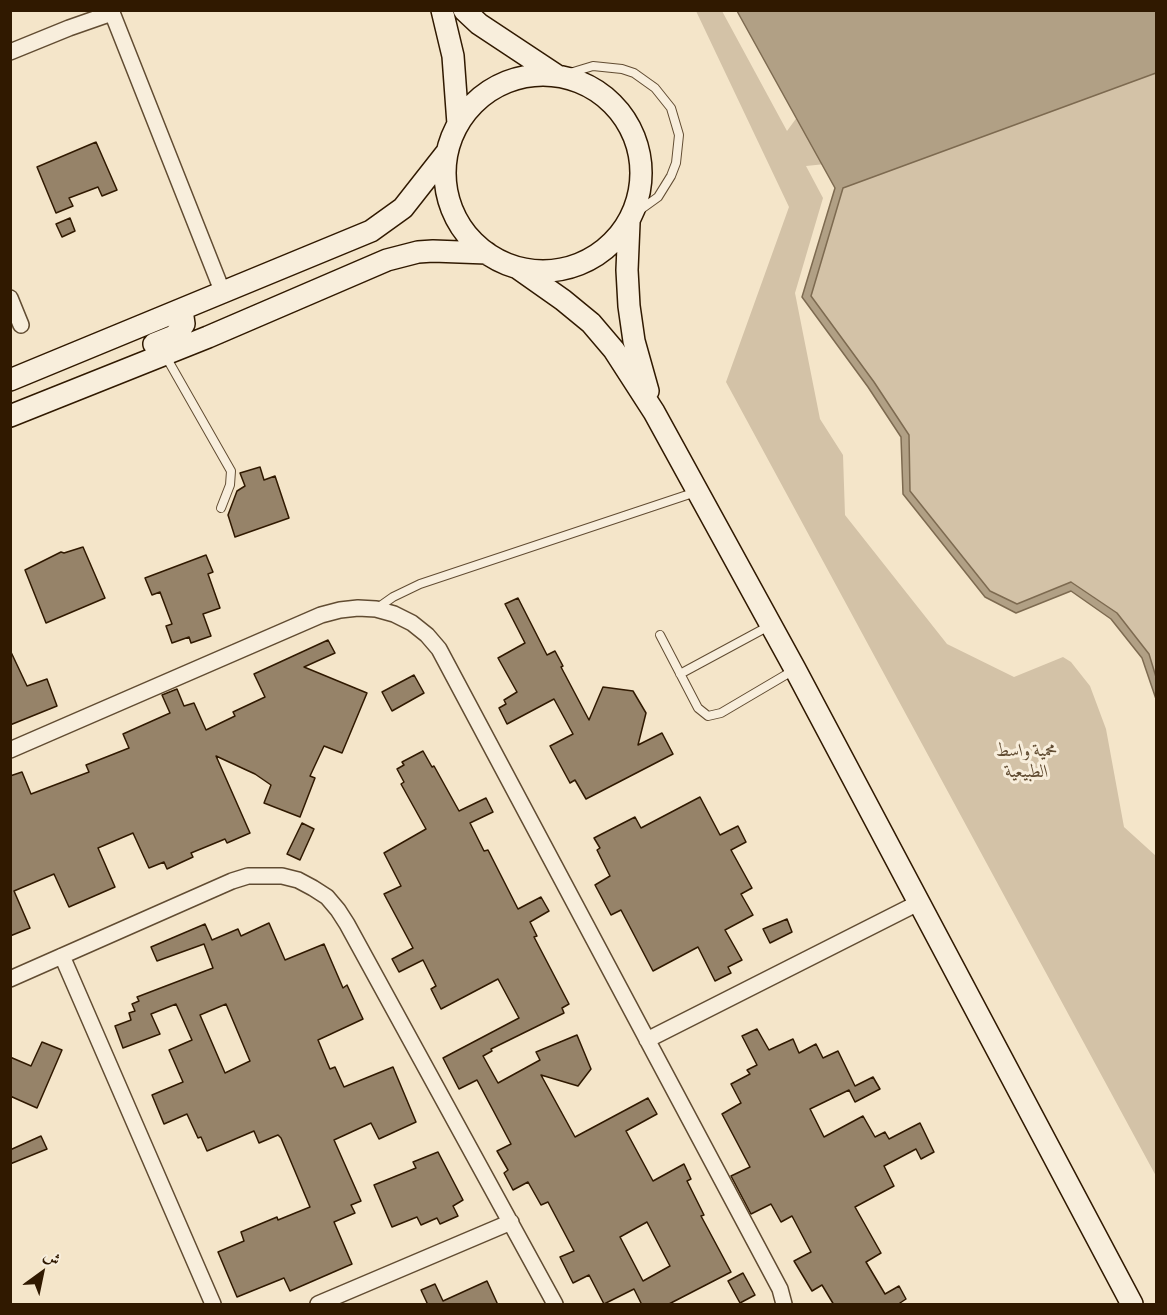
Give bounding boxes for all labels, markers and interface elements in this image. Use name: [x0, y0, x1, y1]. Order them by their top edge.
park label: محمية واسط الطبيعية: [996, 741, 1058, 783]
north arrow: [12, 1243, 72, 1303]
text: ش: [39, 1244, 64, 1271]

